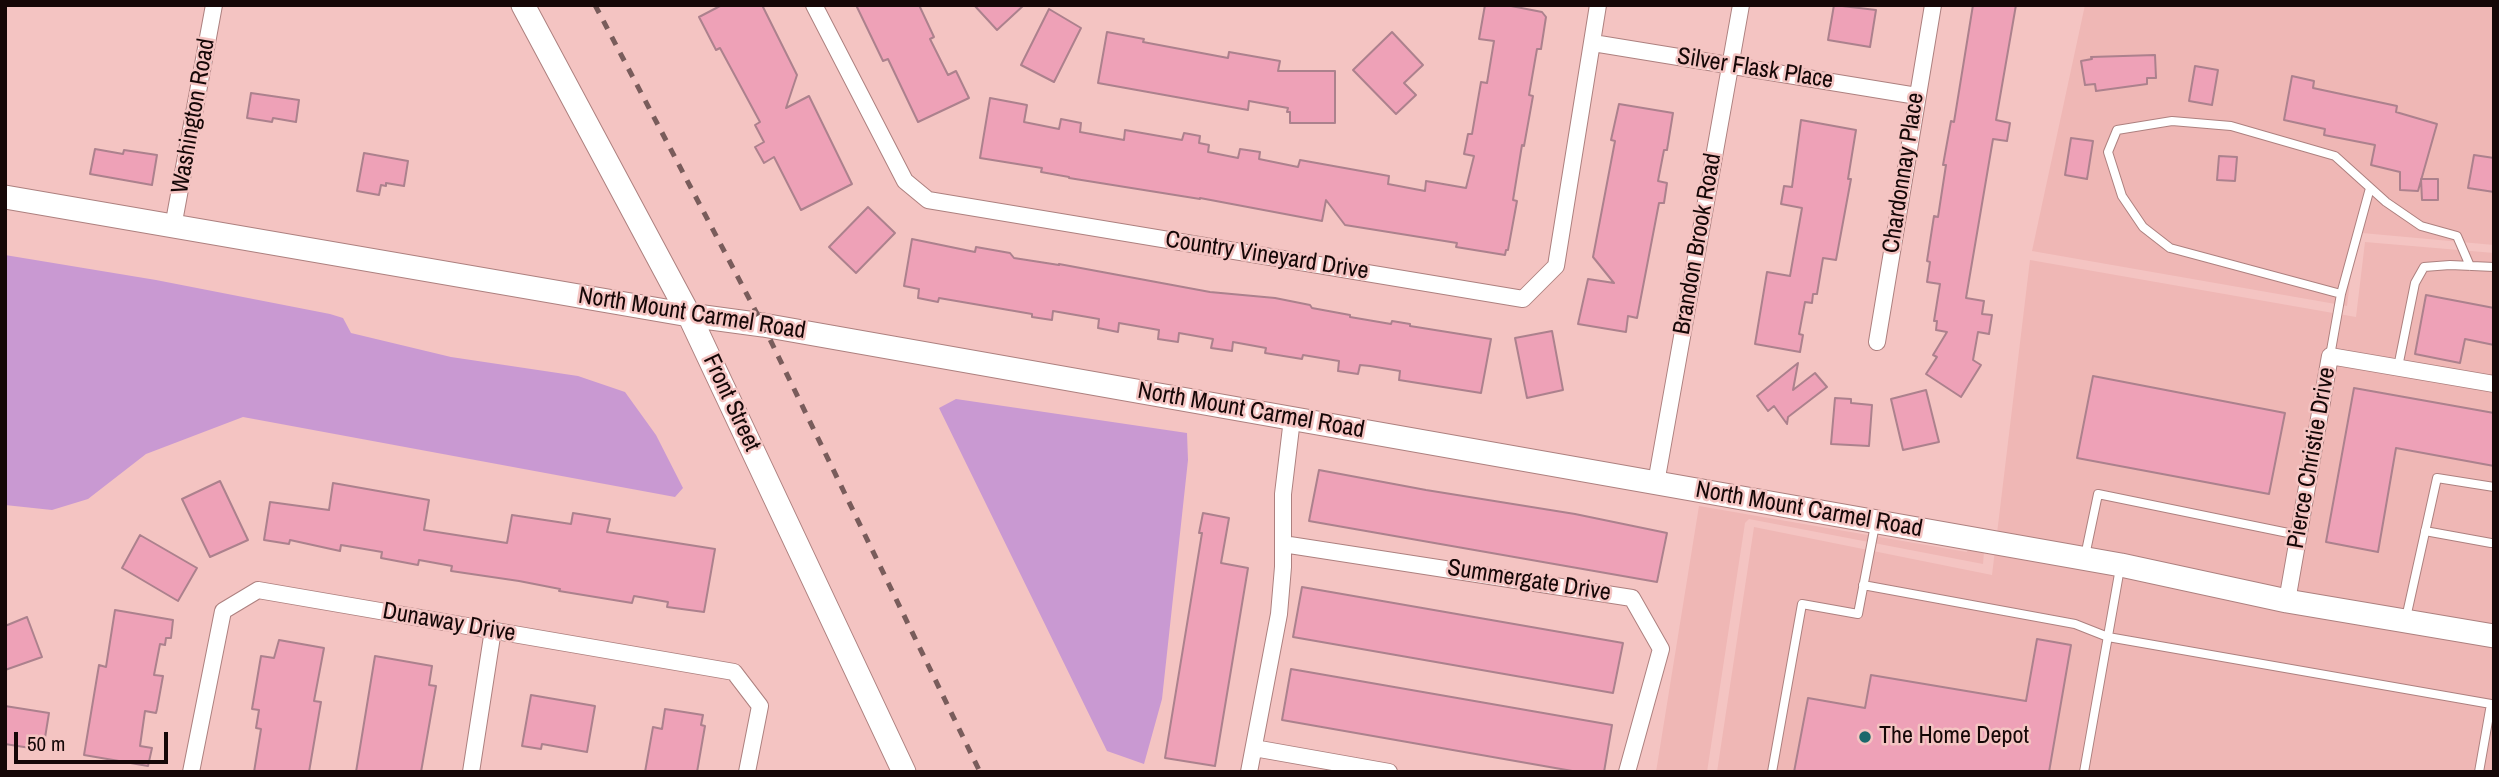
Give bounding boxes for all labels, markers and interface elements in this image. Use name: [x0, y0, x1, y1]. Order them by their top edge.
street label: Washington Road: [166, 36, 222, 196]
street label: Silver Flask Place: [1675, 42, 1835, 96]
street label: Chardonnay Place: [1877, 91, 1931, 255]
street label: Brandon Brook Road: [1668, 151, 1728, 337]
street label: Country Vineyard Drive: [1163, 226, 1371, 286]
street label: North Mount Carmel Road: [576, 282, 808, 346]
street label: Front Street: [696, 350, 766, 456]
street label: Pierce Christie Drive: [2282, 365, 2342, 551]
street label: North Mount Carmel Road: [1135, 377, 1367, 445]
street label: North Mount Carmel Road: [1693, 476, 1925, 544]
street label: Summergate Drive: [1445, 554, 1613, 608]
street label: Dunaway Drive: [380, 597, 518, 649]
scale bar: [18, 718, 172, 762]
place label: The Home Depot: [1879, 723, 2029, 751]
text: 50 m: [27, 729, 65, 758]
marker: The Home Depot: [1857, 729, 1873, 745]

